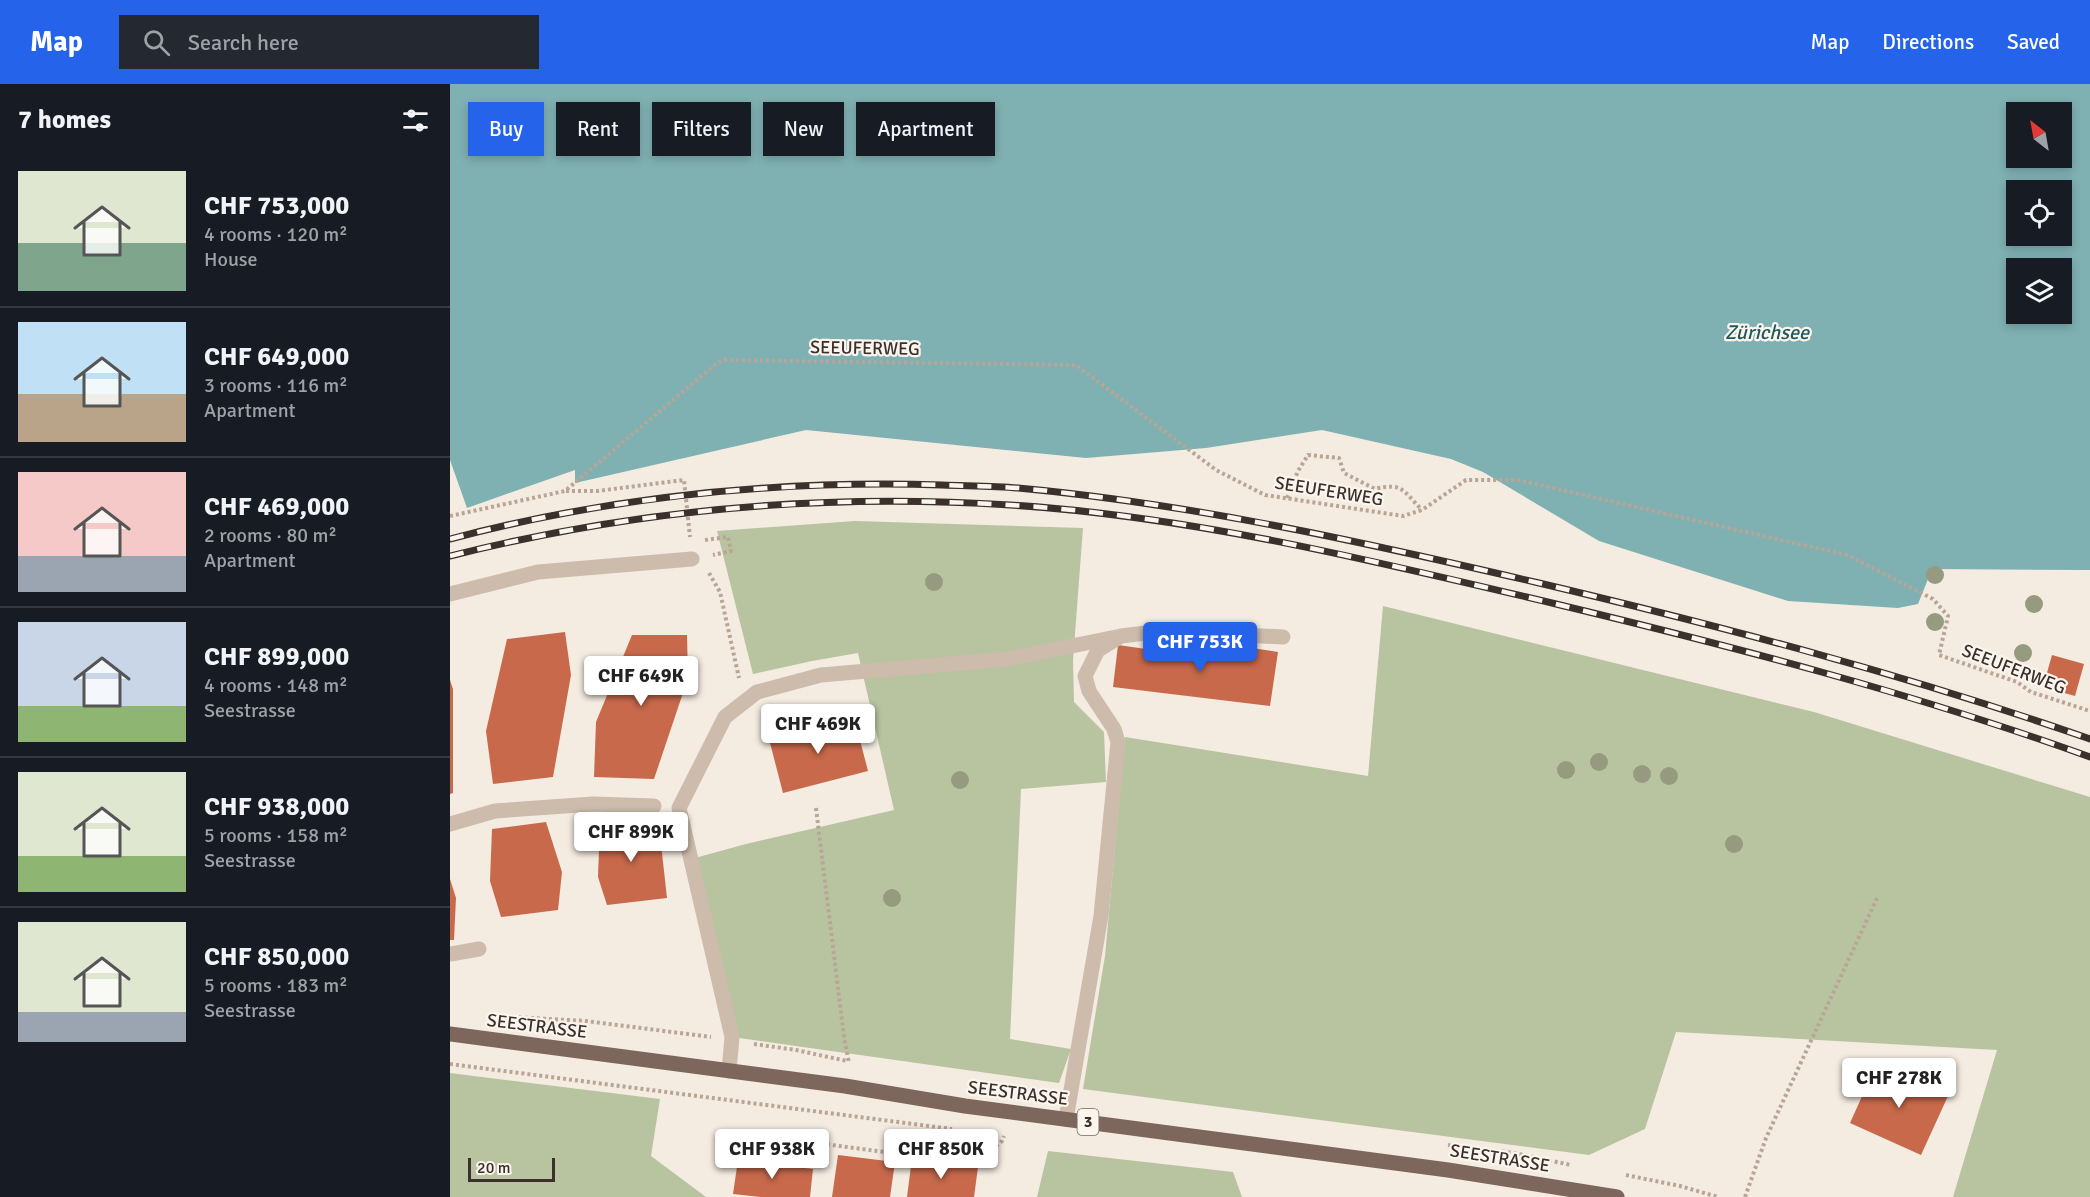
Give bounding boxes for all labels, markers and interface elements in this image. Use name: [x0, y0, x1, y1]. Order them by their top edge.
search box: [119, 15, 539, 69]
text: Map: [30, 25, 83, 59]
icon: search: [140, 26, 173, 59]
text: Search here: [188, 29, 299, 56]
text: Map: [1811, 29, 1849, 55]
text: Directions: [1882, 29, 1974, 55]
text: Saved: [2007, 29, 2060, 55]
chip: Buy: [468, 102, 544, 156]
chip: Rent: [556, 102, 640, 156]
chip: Filters: [652, 102, 751, 156]
chip: New: [763, 102, 844, 156]
chip: Apartment: [856, 102, 995, 156]
north arrow: [2006, 102, 2072, 168]
map controls: [2006, 102, 2072, 324]
text: 7 homes: [18, 104, 111, 136]
icon: filters: [399, 104, 432, 137]
button: locate: [2006, 180, 2072, 246]
text: CHF 753,000: [204, 190, 349, 222]
icon: home: [66, 195, 138, 267]
text: 4 rooms · 120 m²: [204, 222, 348, 247]
text: House: [204, 247, 258, 272]
button: layers: [2006, 258, 2072, 324]
water label: Zürichsee: [1725, 320, 1810, 345]
street label: SEEUFERWEG: [810, 336, 920, 360]
text: CHF 649,000: [204, 341, 349, 373]
icon: home: [66, 346, 138, 418]
text: 3 rooms · 116 m²: [204, 373, 348, 398]
text: Apartment: [204, 398, 296, 423]
street label: SEEUFERWEG: [1273, 472, 1385, 510]
text: CHF 469,000: [204, 491, 349, 523]
icon: home: [66, 496, 138, 568]
text: 2 rooms · 80 m²: [204, 523, 337, 548]
text: Apartment: [204, 548, 296, 573]
pin: CHF 753K: [1138, 622, 1262, 673]
text: CHF 753K: [1157, 629, 1243, 654]
street label: SEEUFERWEG: [1959, 639, 2069, 699]
text: CHF 899,000: [204, 641, 349, 673]
icon: home: [66, 646, 138, 718]
pin: CHF 649K: [579, 656, 703, 707]
text: CHF 649K: [598, 663, 684, 688]
text: 4 rooms · 148 m²: [204, 673, 348, 698]
text: Seestrasse: [204, 698, 296, 723]
pin: CHF 469K: [756, 704, 880, 755]
text: CHF 469K: [775, 711, 861, 736]
text: CHF 938,000: [204, 791, 349, 823]
icon: home: [66, 796, 138, 868]
pin: CHF 899K: [569, 812, 693, 863]
text: CHF 899K: [588, 819, 674, 844]
text: 5 rooms · 158 m²: [204, 823, 348, 848]
text: Seestrasse: [204, 848, 296, 873]
text: CHF 850,000: [204, 941, 349, 973]
icon: home: [66, 946, 138, 1018]
text: 5 rooms · 183 m²: [204, 973, 348, 998]
text: Seestrasse: [204, 998, 296, 1023]
street label: SEESTRASSE: [486, 1009, 588, 1043]
pin: CHF 278K: [1837, 1058, 1961, 1109]
text: CHF 278K: [1856, 1065, 1942, 1090]
street label: SEESTRASSE: [967, 1076, 1069, 1110]
road number: 3: [1078, 1109, 1098, 1135]
pin: CHF 938K: [710, 1129, 834, 1180]
pin: CHF 850K: [879, 1129, 1003, 1180]
text: CHF 938K: [729, 1136, 815, 1161]
text: CHF 850K: [898, 1136, 984, 1161]
street label: SEESTRASSE: [1449, 1139, 1551, 1177]
scale bar: [468, 1155, 555, 1182]
text: 20 m: [477, 1158, 511, 1178]

